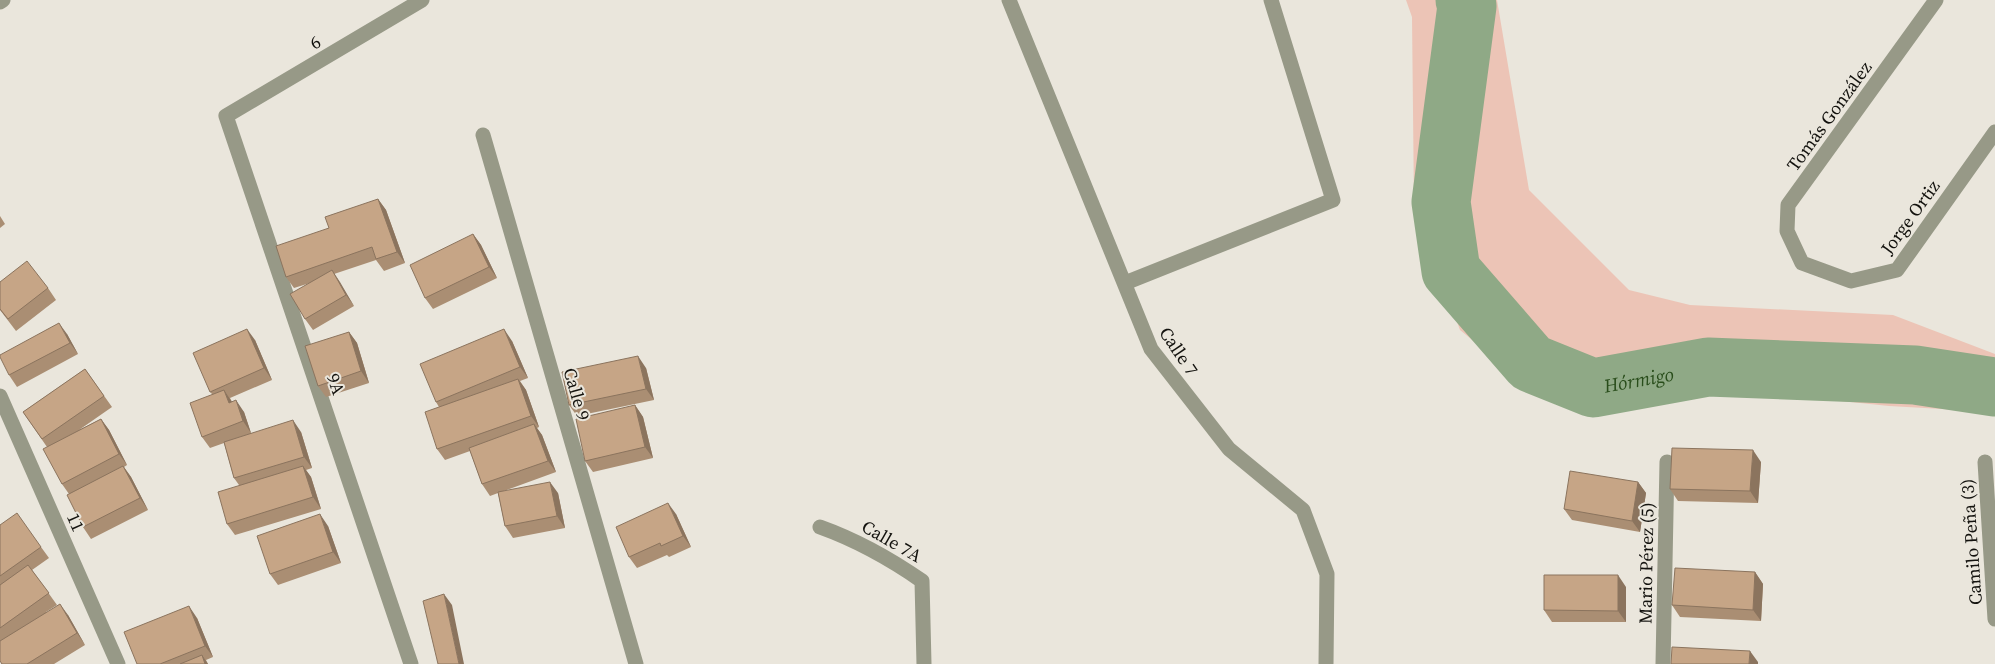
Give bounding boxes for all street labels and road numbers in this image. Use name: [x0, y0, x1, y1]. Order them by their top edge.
street label: 6: [305, 29, 325, 55]
street label: Tomás González: [1781, 56, 1877, 176]
street label: Jorge Ortiz: [1874, 175, 1945, 260]
street label: Calle 7: [1154, 322, 1204, 380]
street label: Calle 9: [558, 365, 596, 423]
street label: 9A: [321, 370, 351, 398]
street label: Camilo Peña (3): [1954, 478, 1988, 606]
street label: Mario Pérez (5): [1632, 502, 1660, 624]
street label: 11: [61, 509, 91, 535]
street label: Calle 7A: [857, 514, 927, 568]

